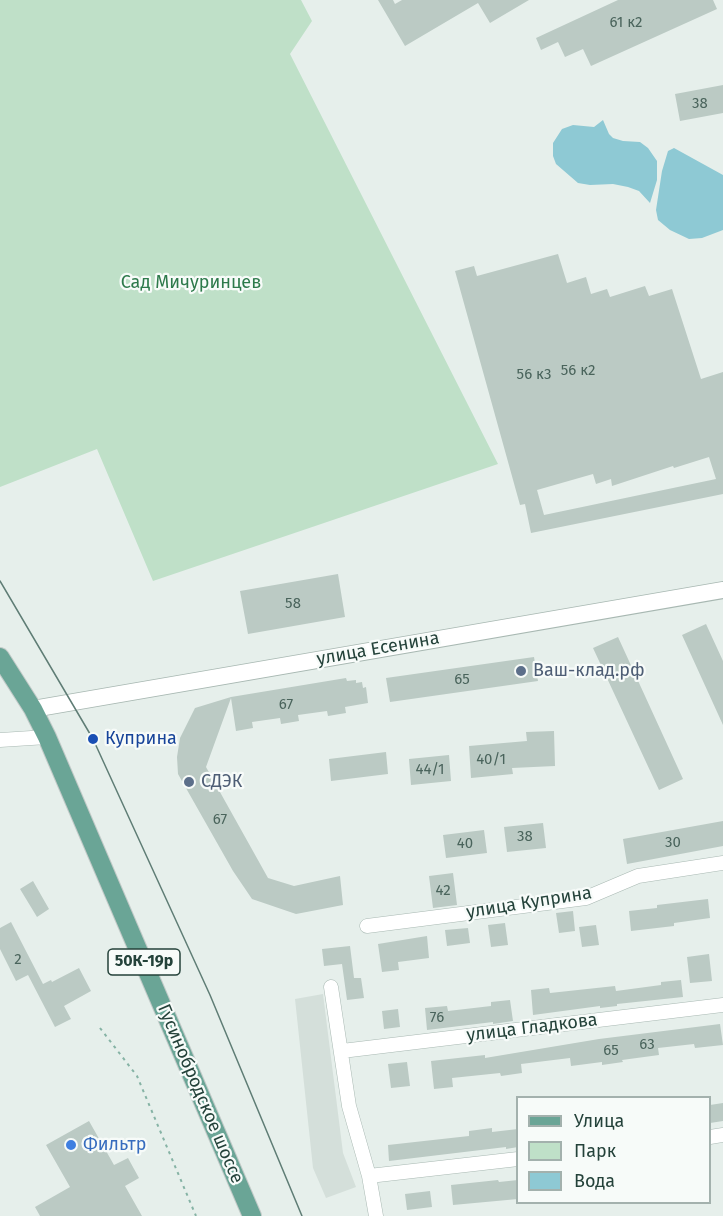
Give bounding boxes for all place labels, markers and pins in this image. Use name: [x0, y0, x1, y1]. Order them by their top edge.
place label: Ваш-клад.рф: [533, 660, 645, 682]
marker: Ваш-клад.рф: [514, 664, 528, 678]
place label: Куприна: [105, 728, 177, 750]
marker: Куприна: [86, 732, 100, 746]
place label: СДЭК: [201, 771, 242, 793]
marker: СДЭК: [182, 775, 196, 789]
place label: Фильтр: [83, 1134, 146, 1156]
marker: Фильтр: [64, 1138, 78, 1152]

